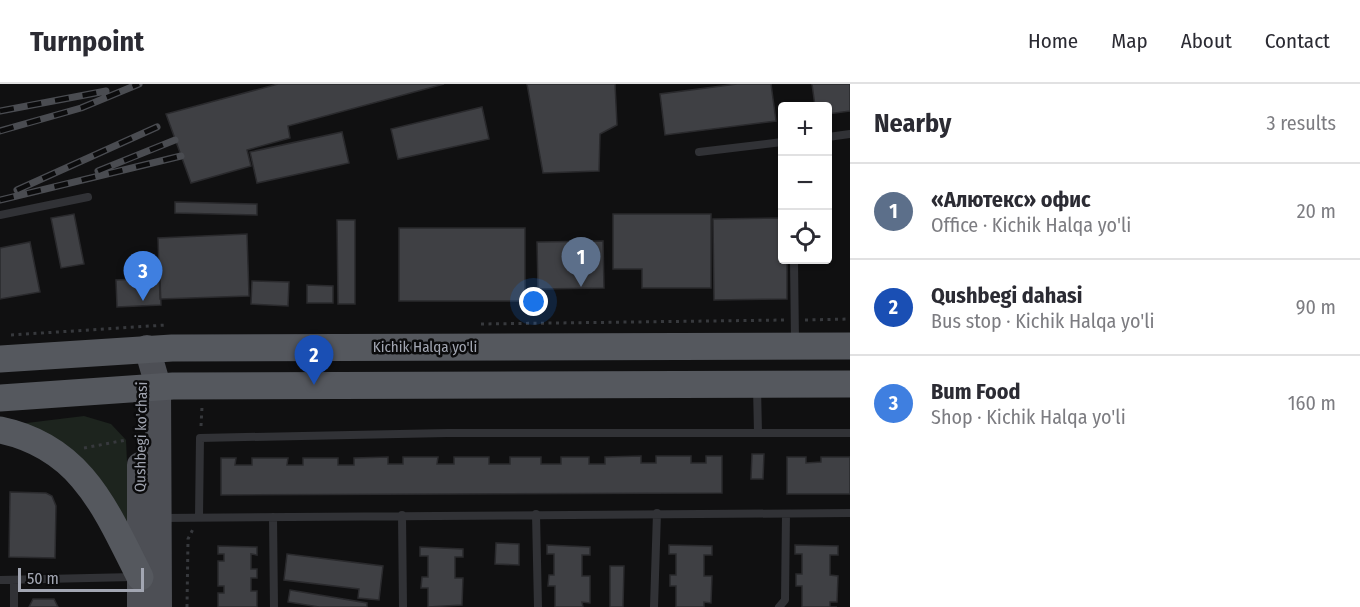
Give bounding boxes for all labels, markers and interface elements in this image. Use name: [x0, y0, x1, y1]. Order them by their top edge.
text: Turnpoint: [30, 25, 144, 58]
text: Home: [1028, 28, 1078, 54]
text: Map: [1111, 28, 1148, 54]
text: About: [1181, 28, 1232, 54]
text: Contact: [1265, 28, 1330, 54]
map controls: [778, 102, 832, 264]
button: +: [778, 102, 832, 156]
text: Nearby: [874, 108, 951, 139]
text: 3 results: [1267, 111, 1336, 135]
button: −: [778, 156, 832, 210]
text: «Алютекс» офис: [931, 186, 1091, 213]
text: 1: [889, 199, 898, 223]
text: 20 m: [1297, 199, 1336, 223]
button: locate: [778, 210, 832, 264]
text: Office · Kichik Halqa yo'li: [931, 213, 1131, 237]
pin: 1: [562, 238, 600, 287]
pin: 3: [124, 252, 162, 301]
text: Qushbegi dahasi: [931, 282, 1082, 309]
your location: [519, 287, 548, 316]
text: 2: [889, 295, 898, 319]
text: 90 m: [1296, 295, 1336, 319]
text: Bus stop · Kichik Halqa yo'li: [931, 309, 1155, 333]
pin: 2: [294, 336, 334, 385]
street label: Kichik Halqa yo'li: [373, 338, 477, 356]
text: Bum Food: [931, 378, 1021, 405]
street label: Qushbegi ko'chasi: [131, 382, 151, 492]
text: 3: [889, 391, 898, 415]
text: 160 m: [1288, 391, 1336, 415]
text: Shop · Kichik Halqa yo'li: [931, 405, 1126, 429]
scale bar: [18, 565, 144, 592]
text: 50 m: [27, 569, 59, 588]

